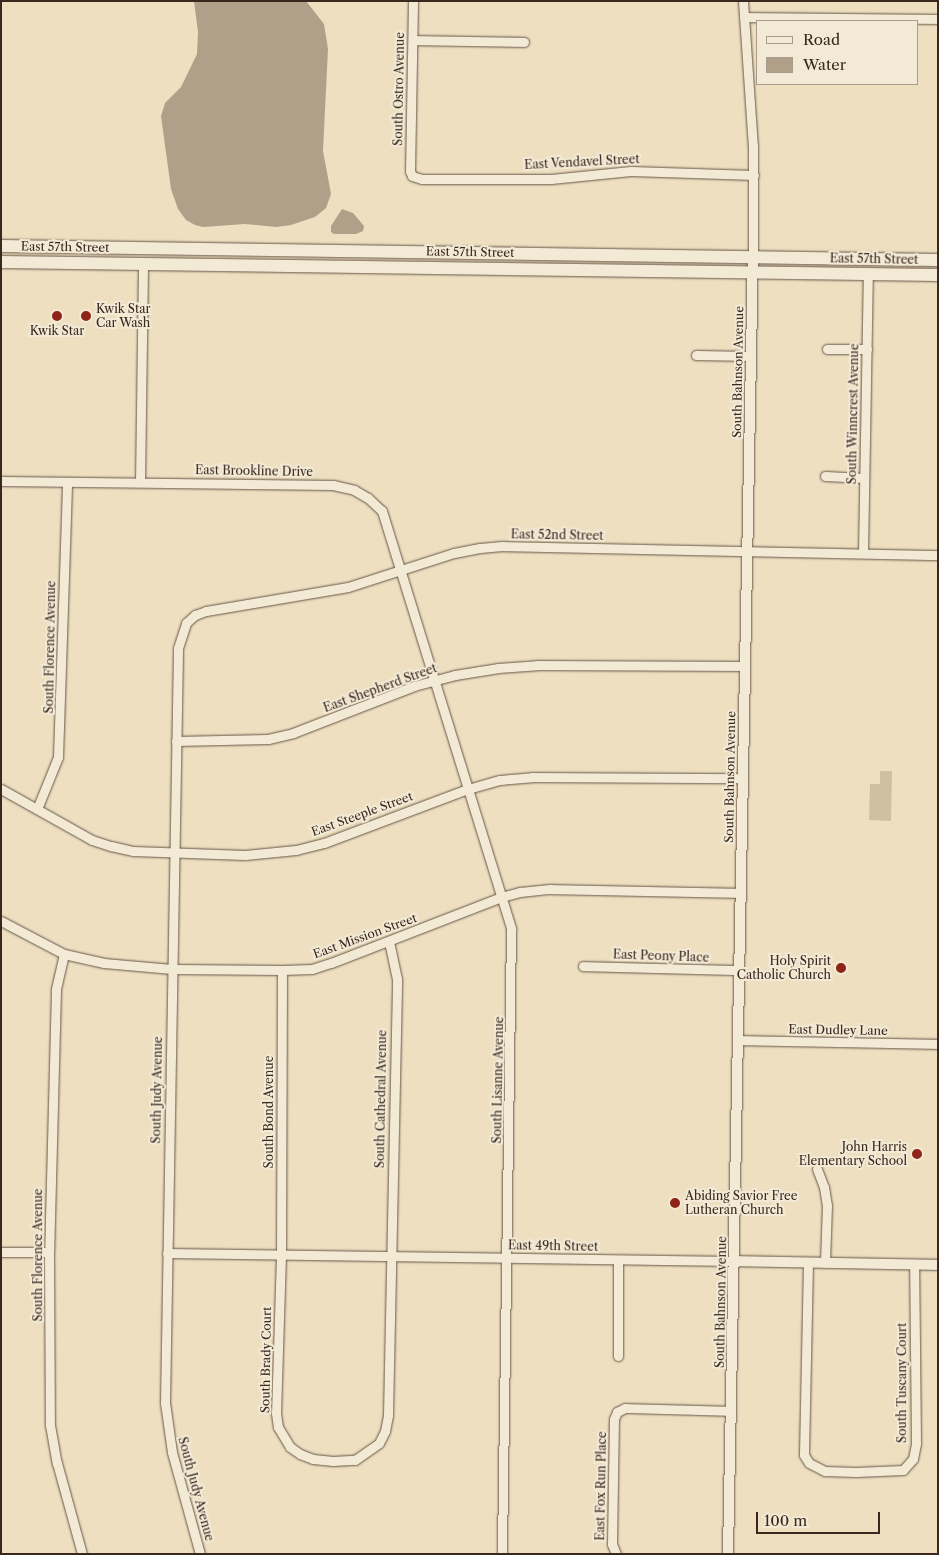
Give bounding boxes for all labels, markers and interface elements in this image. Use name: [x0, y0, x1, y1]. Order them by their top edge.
legend: [756, 20, 919, 85]
text: Road: [803, 30, 840, 49]
street label: South Ostro Avenue: [391, 32, 407, 146]
text: Water: [803, 55, 846, 74]
street label: East Vendavel Street: [524, 152, 640, 172]
street label: East 57th Street: [21, 239, 109, 255]
street label: East 57th Street: [426, 244, 514, 260]
street label: East 57th Street: [830, 251, 918, 267]
place label: Kwik Star Car Wash: [96, 302, 151, 330]
street label: South Bahnson Avenue: [730, 306, 746, 438]
marker: Kwik Star: [51, 310, 63, 322]
marker: Kwik Star Car Wash: [80, 310, 92, 322]
place label: Kwik Star: [30, 324, 84, 338]
street label: South Winncrest Avenue: [845, 343, 861, 485]
street label: East Brookline Drive: [195, 463, 313, 479]
street label: East 52nd Street: [511, 527, 603, 543]
street label: South Florence Avenue: [42, 580, 58, 714]
street label: East Shepherd Street: [321, 661, 439, 715]
street label: South Bahnson Avenue: [722, 711, 738, 843]
street label: East Steeple Street: [309, 789, 415, 839]
street label: East Mission Street: [311, 911, 419, 961]
street label: East Peony Place: [612, 947, 710, 965]
place label: Holy Spirit Catholic Church: [737, 954, 831, 982]
marker: Holy Spirit Catholic Church: [835, 962, 847, 974]
street label: South Lisanne Avenue: [490, 1016, 506, 1144]
street label: East Dudley Lane: [788, 1022, 888, 1038]
street label: South Cathedral Avenue: [373, 1029, 389, 1169]
street label: South Judy Avenue: [149, 1036, 165, 1144]
street label: South Bond Avenue: [262, 1055, 276, 1169]
place label: John Harris Elementary School: [798, 1140, 907, 1168]
marker: John Harris Elementary School: [911, 1148, 923, 1160]
street label: South Florence Avenue: [31, 1188, 45, 1322]
place label: Abiding Savior Free Lutheran Church: [685, 1189, 798, 1217]
marker: Abiding Savior Free Lutheran Church: [669, 1197, 681, 1209]
street label: South Bahnson Avenue: [713, 1236, 729, 1368]
street label: East 49th Street: [508, 1238, 598, 1254]
street label: South Brady Court: [258, 1306, 274, 1414]
street label: South Tuscany Court: [895, 1322, 909, 1444]
street label: East Fox Run Place: [593, 1431, 609, 1541]
street label: South Judy Avenue: [175, 1435, 217, 1543]
scale bar: [759, 1502, 883, 1534]
text: 100 m: [764, 1511, 807, 1530]

